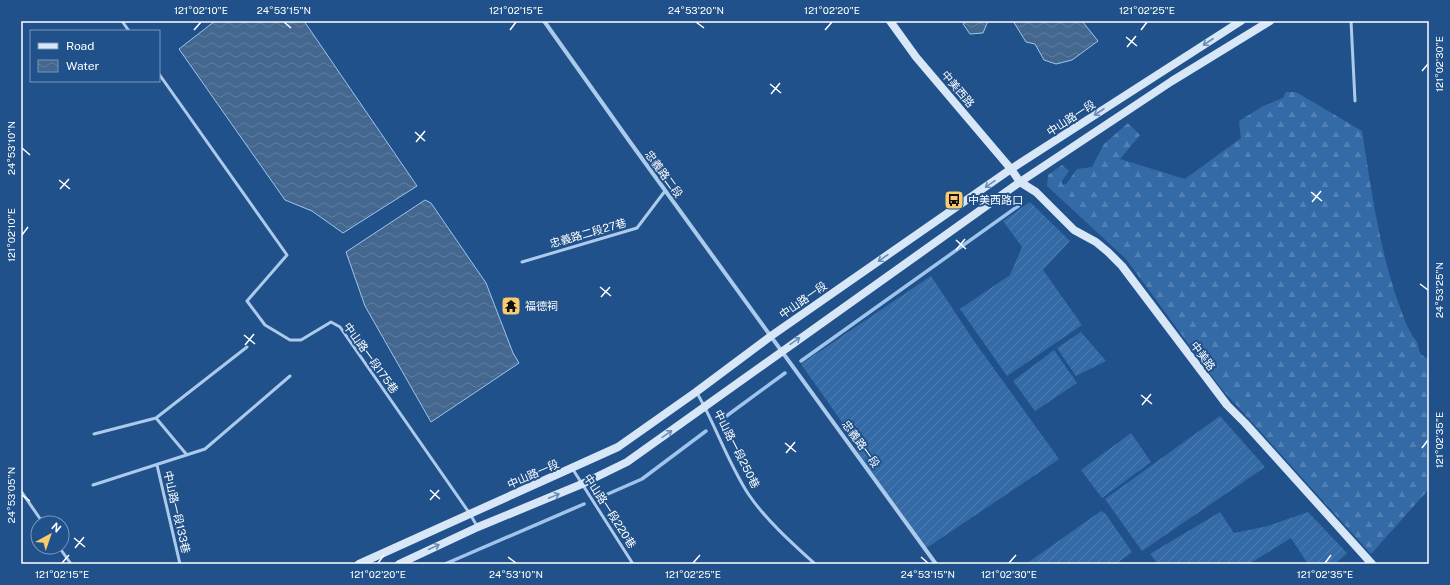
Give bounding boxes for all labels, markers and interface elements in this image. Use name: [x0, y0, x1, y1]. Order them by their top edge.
text: 121°02'10"E: [174, 4, 228, 16]
text: 24°53'15"N: [257, 4, 311, 16]
text: 121°02'15"E: [489, 4, 543, 16]
text: 24°53'20"N: [668, 4, 724, 16]
text: 121°02'20"E: [804, 4, 860, 16]
text: 121°02'25"E: [1119, 4, 1175, 16]
legend: [30, 30, 160, 82]
text: 121°02'30"E: [1433, 36, 1445, 92]
one-way arrow: [1203, 38, 1214, 46]
text: Road: [66, 39, 94, 53]
text: Water: [66, 59, 100, 73]
street label: 中美西路: [939, 68, 977, 110]
street label: 中山路一段: [1045, 98, 1097, 138]
one-way arrow: [1093, 109, 1105, 117]
text: 24°53'10"N: [5, 121, 17, 175]
street label: 忠義路二段: [643, 148, 685, 200]
one-way arrow: [985, 180, 996, 188]
bus stop icon: 中美西路口: [943, 189, 965, 211]
place label: 中美西路口: [968, 194, 1023, 206]
text: 121°02'10"E: [5, 208, 17, 262]
street label: 忠義路二段27巷: [548, 216, 628, 250]
one-way arrow: [878, 254, 889, 262]
text: 24°53'25"N: [1433, 262, 1445, 318]
street label: 中山路一段: [777, 279, 829, 321]
temple icon: 福德祠: [500, 295, 522, 317]
place label: 福德祠: [525, 300, 558, 312]
street label: 中山路一段175巷: [341, 320, 401, 396]
one-way arrow: [789, 337, 800, 345]
street label: 中美路: [1188, 339, 1218, 373]
street label: 中山路一段250巷: [712, 408, 762, 490]
text: 121°02'35"E: [1433, 412, 1445, 468]
street label: 忠義路一段: [840, 418, 882, 470]
one-way arrow: [661, 430, 672, 438]
street label: 中山路一段: [505, 457, 561, 491]
text: 24°53'05"N: [5, 467, 17, 523]
street label: 中山路一段133巷: [162, 470, 192, 554]
street label: 中山路一段220巷: [582, 472, 638, 550]
one-way arrow: [547, 491, 559, 499]
north arrow: [30, 515, 70, 555]
text: N: [49, 520, 64, 535]
one-way arrow: [428, 543, 440, 550]
text: 121°02'15"E: [35, 568, 89, 580]
text: 121°02'20"E: [350, 568, 406, 580]
text: 24°53'10"N: [489, 568, 543, 580]
text: 121°02'25"E: [665, 568, 721, 580]
text: 24°53'15"N: [901, 568, 955, 580]
text: 121°02'30"E: [981, 568, 1037, 580]
text: 121°02'35"E: [1297, 568, 1353, 580]

